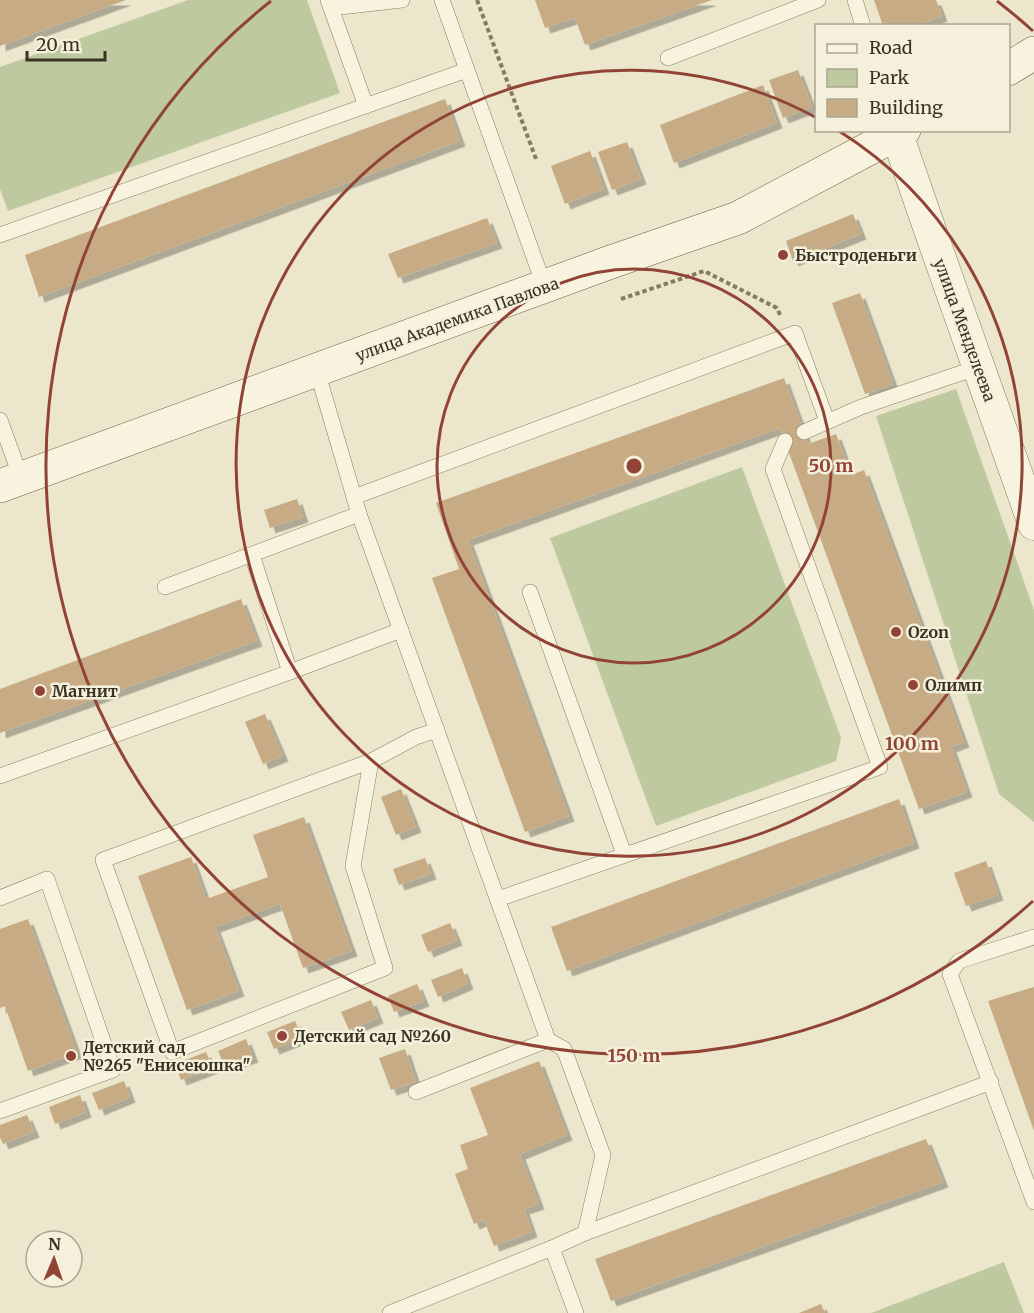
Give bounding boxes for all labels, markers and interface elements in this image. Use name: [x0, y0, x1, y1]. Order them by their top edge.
scale bar: [27, 24, 105, 62]
legend: [815, 24, 1010, 132]
text: 20 m: [36, 33, 80, 56]
text: Road: [869, 36, 913, 59]
text: Park: [869, 66, 910, 89]
text: Building: [869, 96, 943, 119]
place label: Быстроденьги: [795, 245, 917, 265]
marker: Быстроденьги: [776, 248, 790, 262]
street label: улица Менделеева: [930, 256, 1000, 405]
street label: улица Академика Павлова: [353, 273, 562, 365]
text: 50 m: [809, 454, 853, 477]
centre of rings: [624, 456, 644, 476]
place label: Ozon: [908, 622, 949, 642]
marker: Ozon: [889, 625, 903, 639]
place label: Олимп: [925, 675, 982, 695]
marker: Олимп: [906, 678, 920, 692]
place label: Магнит: [52, 681, 118, 701]
marker: Магнит: [33, 684, 47, 698]
text: 100 m: [885, 732, 939, 755]
place label: Детский сад №260: [294, 1026, 451, 1046]
marker: Детский сад №260: [275, 1029, 289, 1043]
place label: Детский сад №265 "Енисеюшка": [83, 1037, 251, 1075]
text: 150 m: [608, 1044, 660, 1067]
marker: Детский сад №265 "Енисеюшка": [64, 1049, 78, 1063]
north arrow: [24, 1229, 84, 1289]
text: N: [48, 1234, 62, 1254]

